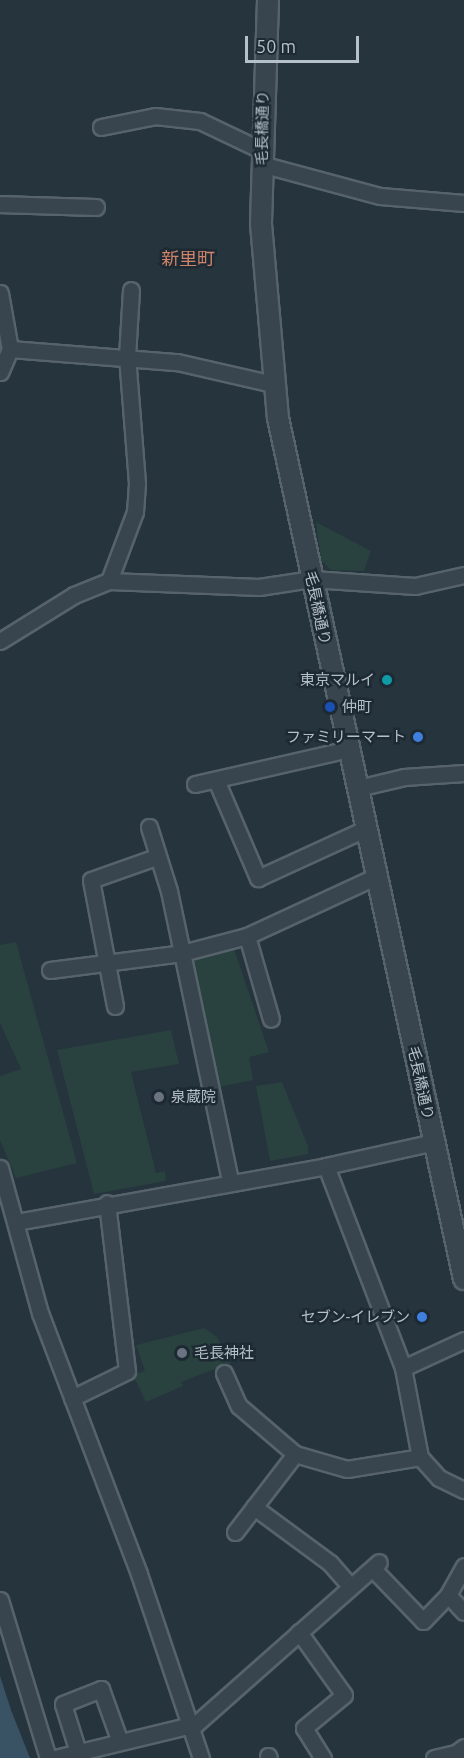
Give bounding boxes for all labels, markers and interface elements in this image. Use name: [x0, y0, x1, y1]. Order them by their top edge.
scale bar: [248, 24, 362, 62]
text: 50 m: [256, 36, 296, 56]
street label: 毛長橋通り: [252, 90, 272, 166]
district label: 新里町: [161, 247, 215, 269]
street label: 毛長橋通り: [301, 569, 335, 647]
place label: 東京マルイ: [300, 671, 375, 689]
marker: 東京マルイ: [380, 673, 394, 687]
place label: 仲町: [342, 698, 372, 716]
marker: 仲町: [323, 700, 337, 714]
place label: ファミリーマート: [286, 728, 406, 746]
marker: ファミリーマート: [411, 730, 425, 744]
street label: 毛長橋通り: [404, 1044, 438, 1122]
place label: 泉蔵院: [171, 1088, 216, 1106]
marker: 泉蔵院: [152, 1090, 166, 1104]
place label: セブン-イレブン: [301, 1308, 410, 1326]
marker: セブン-イレブン: [415, 1310, 429, 1324]
place label: 毛長神社: [194, 1344, 254, 1362]
marker: 毛長神社: [175, 1346, 189, 1360]

